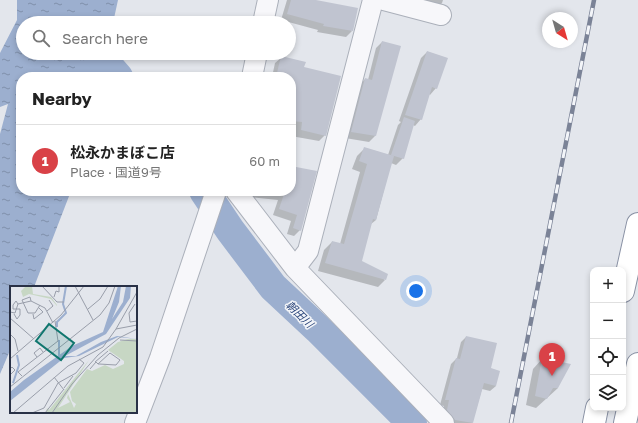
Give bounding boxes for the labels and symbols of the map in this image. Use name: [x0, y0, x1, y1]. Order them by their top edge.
north arrow: [542, 12, 578, 48]
your location: [406, 281, 426, 301]
inset map: [10, 286, 137, 413]
water label: 朝田川: [284, 298, 317, 331]
pin: 1: [539, 343, 565, 376]

